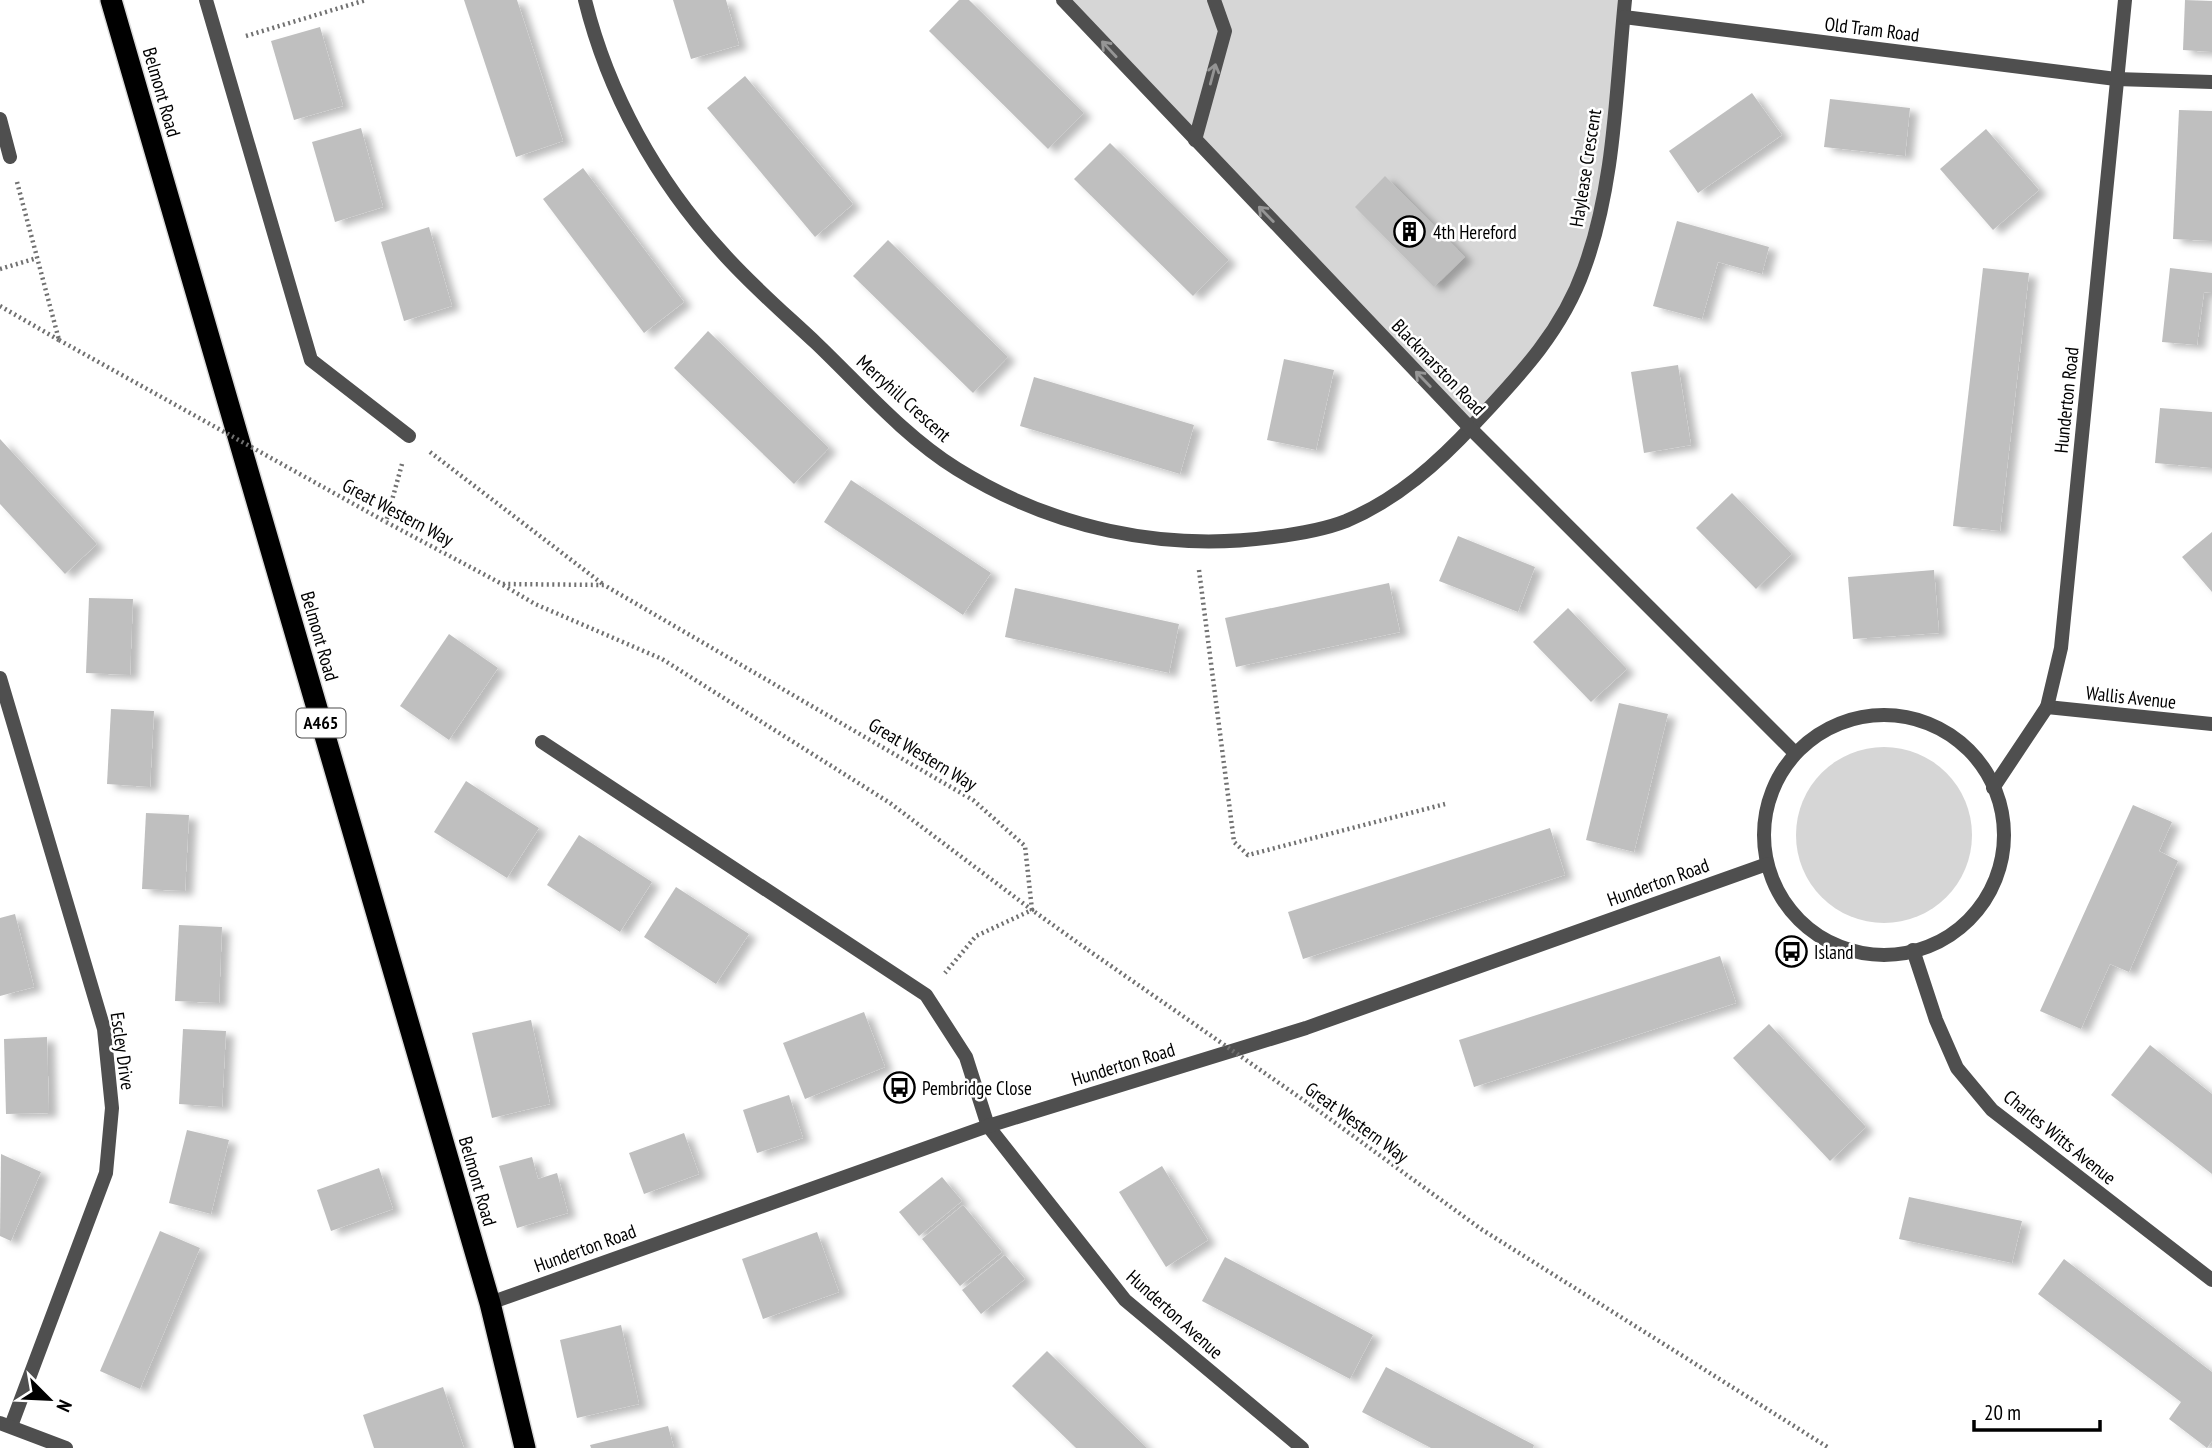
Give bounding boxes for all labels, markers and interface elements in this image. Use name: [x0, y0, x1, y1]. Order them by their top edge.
street label: Old Tram Road: [1823, 11, 1921, 47]
one-way arrow: [1101, 41, 1118, 58]
street label: Belmont Road: [138, 45, 186, 139]
one-way arrow: [1207, 63, 1220, 86]
street label: Haylease Crescent: [1564, 107, 1606, 229]
one-way arrow: [1258, 206, 1275, 223]
building icon: 4th Hereford: [1393, 215, 1427, 249]
place label: 4th Hereford: [1433, 220, 1517, 244]
street label: Blackmarston Road: [1387, 314, 1491, 420]
street label: Hunderton Road: [2048, 346, 2084, 454]
street label: Merryhill Crescent: [852, 349, 957, 447]
one-way arrow: [1415, 371, 1432, 388]
street label: Great Western Way: [338, 473, 458, 552]
street label: Belmont Road: [296, 589, 344, 683]
street label: Wallis Avenue: [2085, 680, 2178, 714]
road number: A465: [296, 708, 346, 738]
street label: Great Western Way: [864, 712, 982, 796]
street label: Hunderton Road: [1604, 852, 1712, 912]
bus stop icon: Island: [1774, 935, 1808, 969]
place label: Island: [1814, 940, 1853, 964]
street label: Escley Drive: [106, 1010, 140, 1092]
street label: Hunderton Road: [1069, 1037, 1177, 1091]
bus stop icon: Pembridge Close: [882, 1071, 916, 1105]
place label: Pembridge Close: [922, 1076, 1032, 1100]
street label: Great Western Way: [1300, 1076, 1414, 1168]
street label: Charles Witts Avenue: [1999, 1084, 2121, 1190]
street label: Belmont Road: [454, 1134, 502, 1228]
street label: Hunderton Road: [531, 1218, 639, 1278]
street label: Hunderton Avenue: [1122, 1264, 1228, 1364]
north arrow: [14, 1364, 84, 1434]
scale bar: [1974, 1388, 2100, 1432]
text: N: [51, 1396, 78, 1415]
text: 20 m: [1984, 1399, 2021, 1426]

